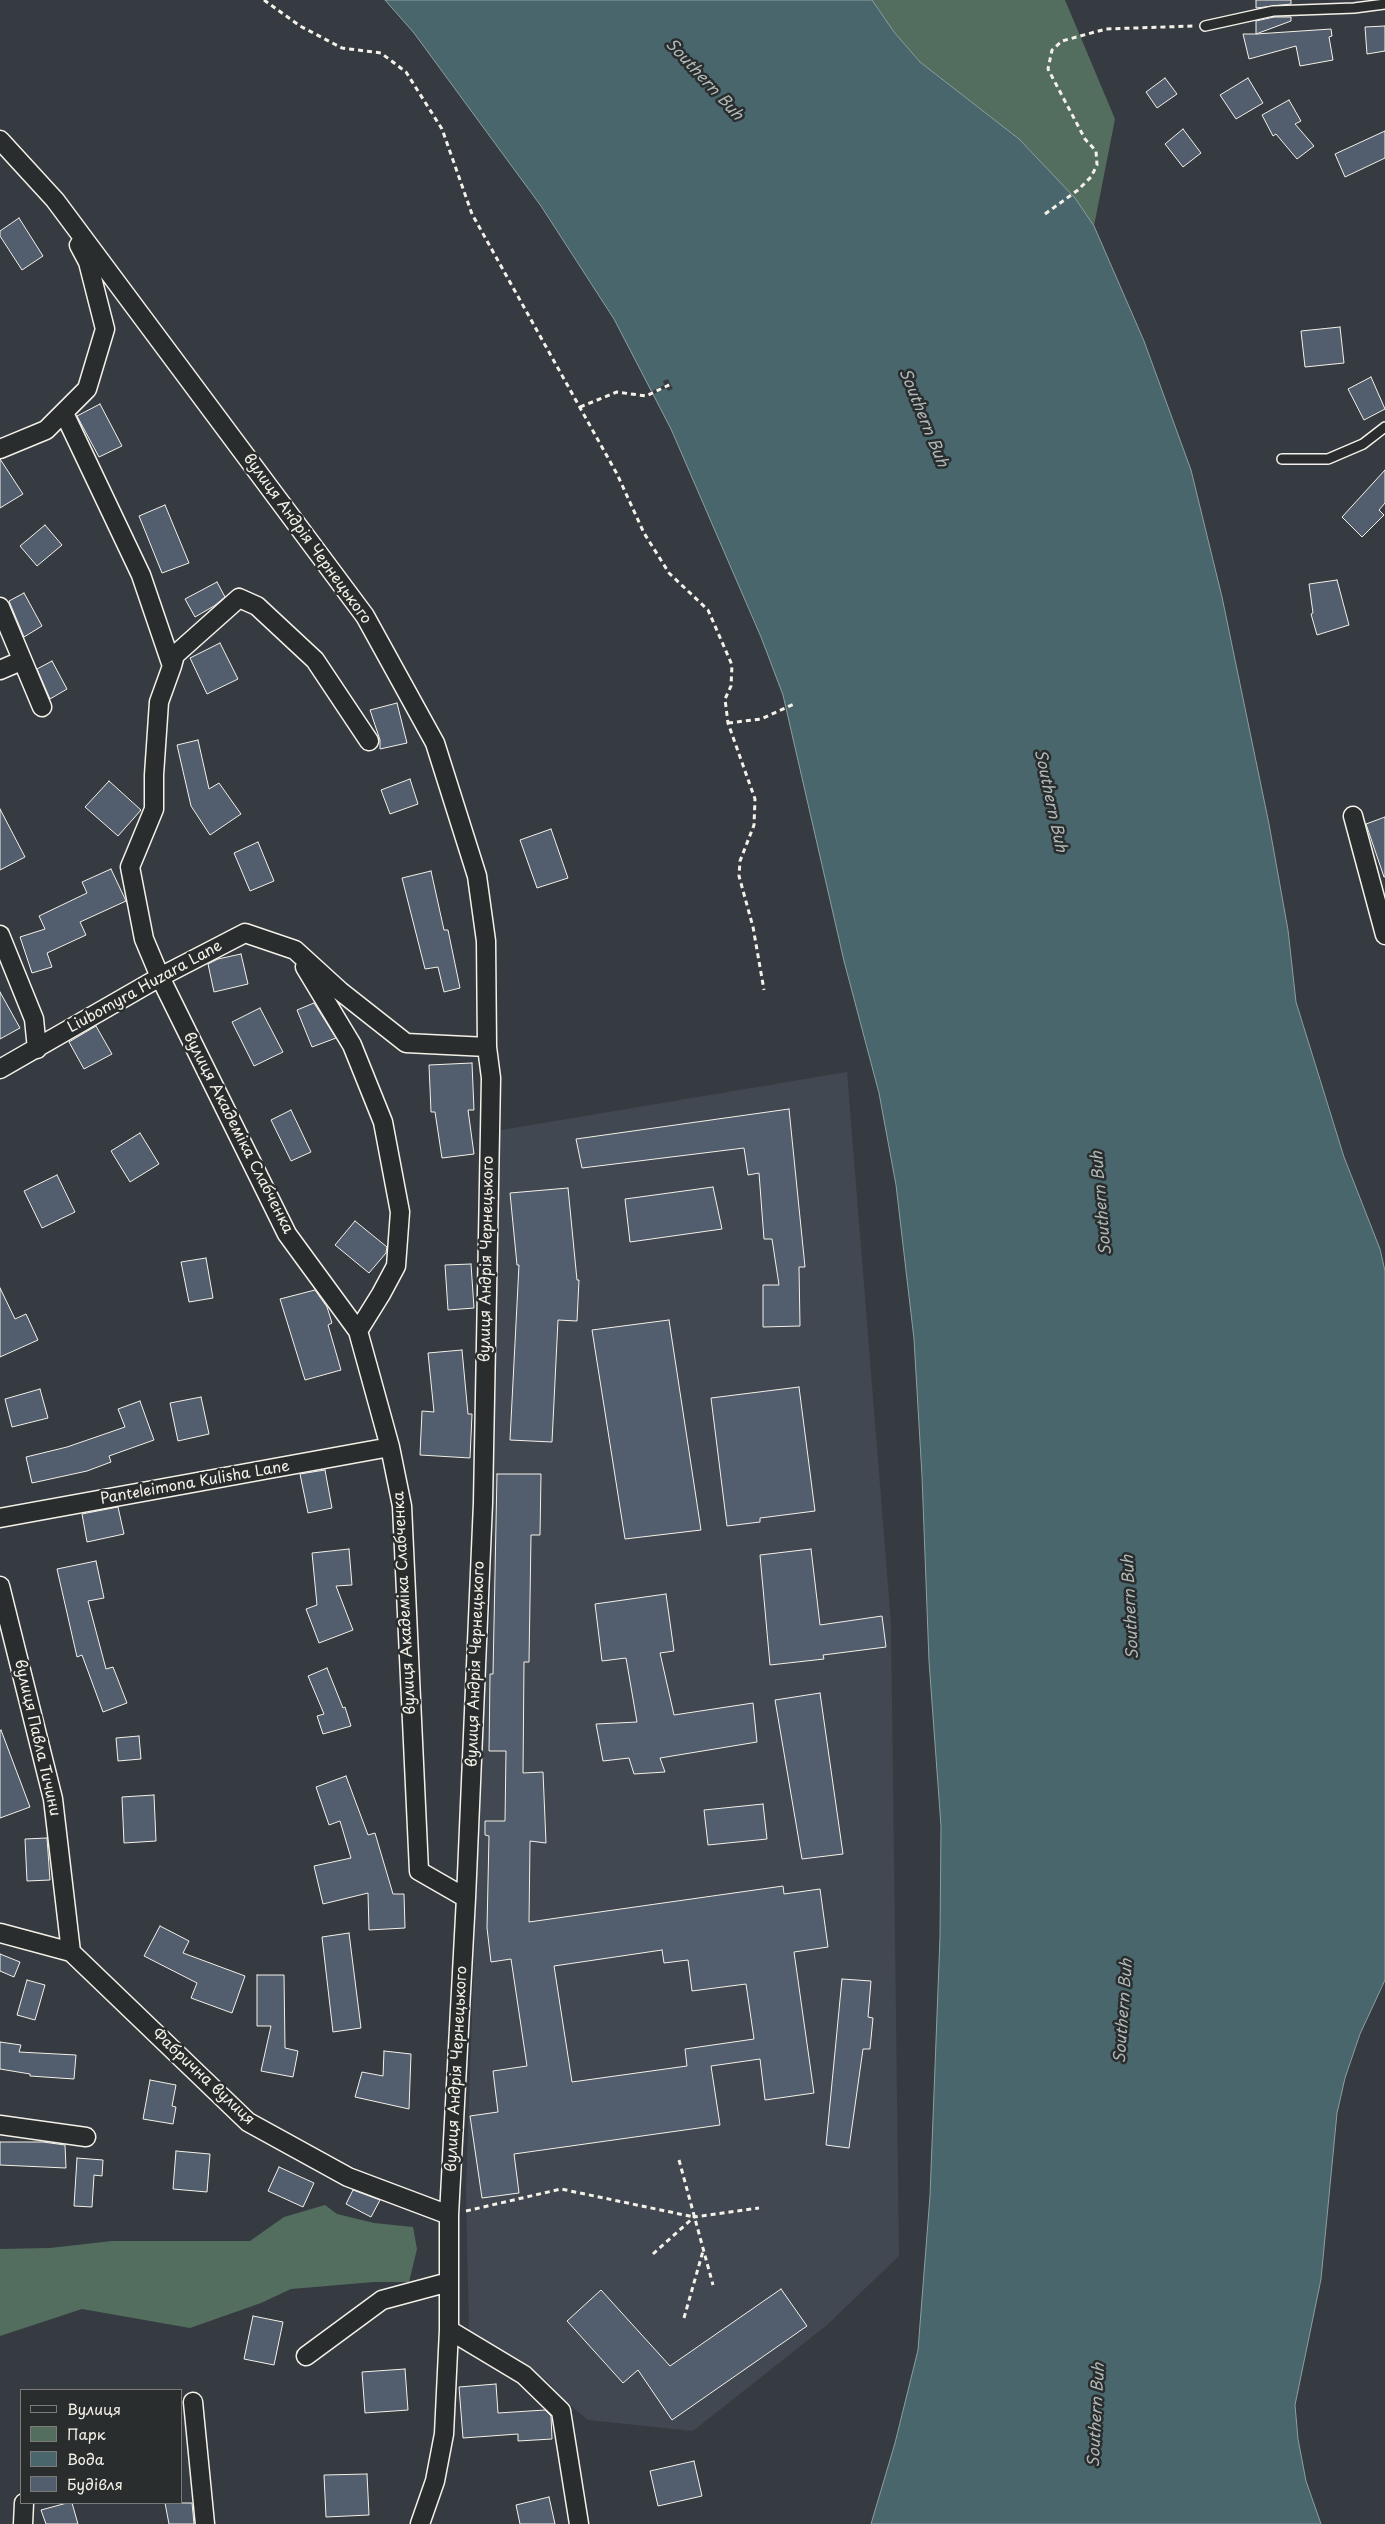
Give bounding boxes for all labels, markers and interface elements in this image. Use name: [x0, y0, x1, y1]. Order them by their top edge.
water label: Southern Buh: [661, 35, 747, 125]
water label: Southern Buh: [895, 366, 951, 470]
street label: вулиця Андрія Чернецького: [239, 450, 375, 628]
water label: Southern Buh: [1030, 748, 1070, 854]
street label: Liubomyra Huzara Lane: [65, 937, 225, 1037]
street label: вулиця Академіка Слабченка: [179, 1029, 297, 1237]
water label: Southern Buh: [1088, 1150, 1116, 1256]
street label: вулиця Андрія Чернецького: [476, 1156, 498, 1362]
street label: Panteleimona Kulisha Lane: [99, 1457, 291, 1509]
street label: вулиця Академіка Слабченка: [390, 1491, 420, 1715]
water label: Southern Buh: [1119, 1554, 1143, 1660]
street label: вулиця Андрія Чернецького: [463, 1561, 489, 1767]
street label: вулиця Павла Тичини: [10, 1658, 64, 1818]
water label: Southern Buh: [1111, 1958, 1137, 2064]
street label: вулиця Андрія Чернецького: [443, 1965, 471, 2173]
street label: Фабрична вулиця: [148, 2025, 258, 2129]
water label: Southern Buh: [1085, 2362, 1109, 2468]
legend: [20, 2389, 182, 2504]
text: Вулиця: [67, 2397, 121, 2420]
text: Парк: [67, 2422, 106, 2445]
text: Вода: [67, 2447, 104, 2470]
text: Будівля: [67, 2472, 123, 2495]

